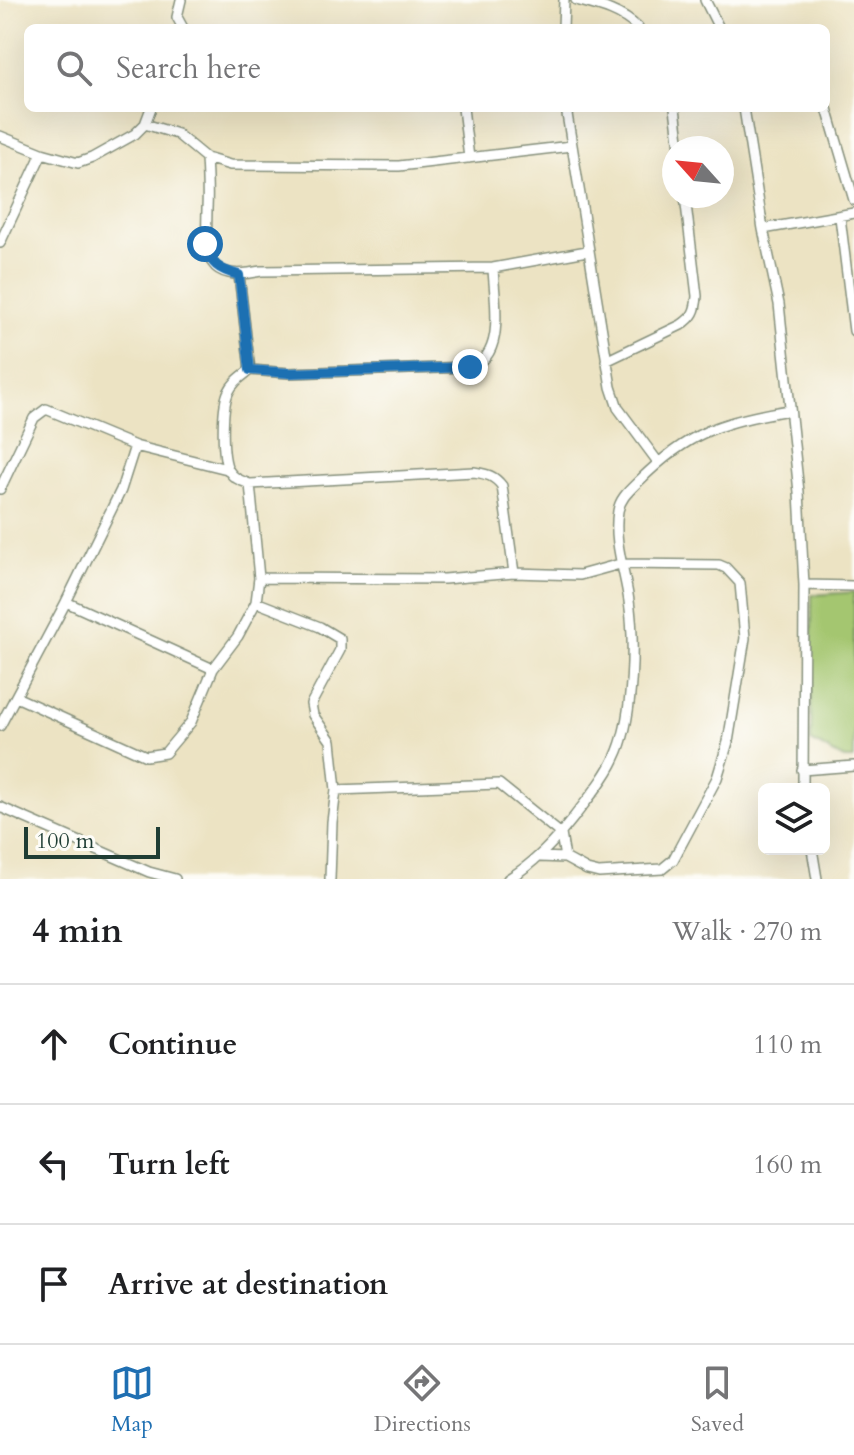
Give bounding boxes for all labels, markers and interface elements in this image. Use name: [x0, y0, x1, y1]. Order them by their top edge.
search box: [24, 24, 830, 112]
icon: search: [52, 46, 96, 90]
text: Search here: [116, 48, 261, 89]
north arrow: [662, 136, 734, 208]
route start: [187, 226, 223, 262]
route end: [452, 349, 488, 385]
map controls: [758, 783, 830, 855]
button: layers: [758, 783, 830, 855]
scale bar: [24, 823, 160, 859]
text: 100 m: [36, 826, 94, 856]
text: 4 min: [32, 908, 123, 954]
text: Walk · 270 m: [672, 914, 822, 949]
icon: ahead: [32, 1022, 76, 1066]
text: Continue: [108, 1024, 237, 1065]
text: 110 m: [753, 1027, 822, 1062]
icon: left: [32, 1142, 76, 1186]
text: Turn left: [108, 1144, 230, 1185]
text: 160 m: [753, 1147, 822, 1182]
icon: arrive: [32, 1262, 76, 1306]
text: Arrive at destination: [108, 1264, 388, 1305]
tab: Map: [110, 1361, 154, 1439]
tab: Directions: [374, 1361, 471, 1439]
tab: Saved: [691, 1361, 744, 1439]

